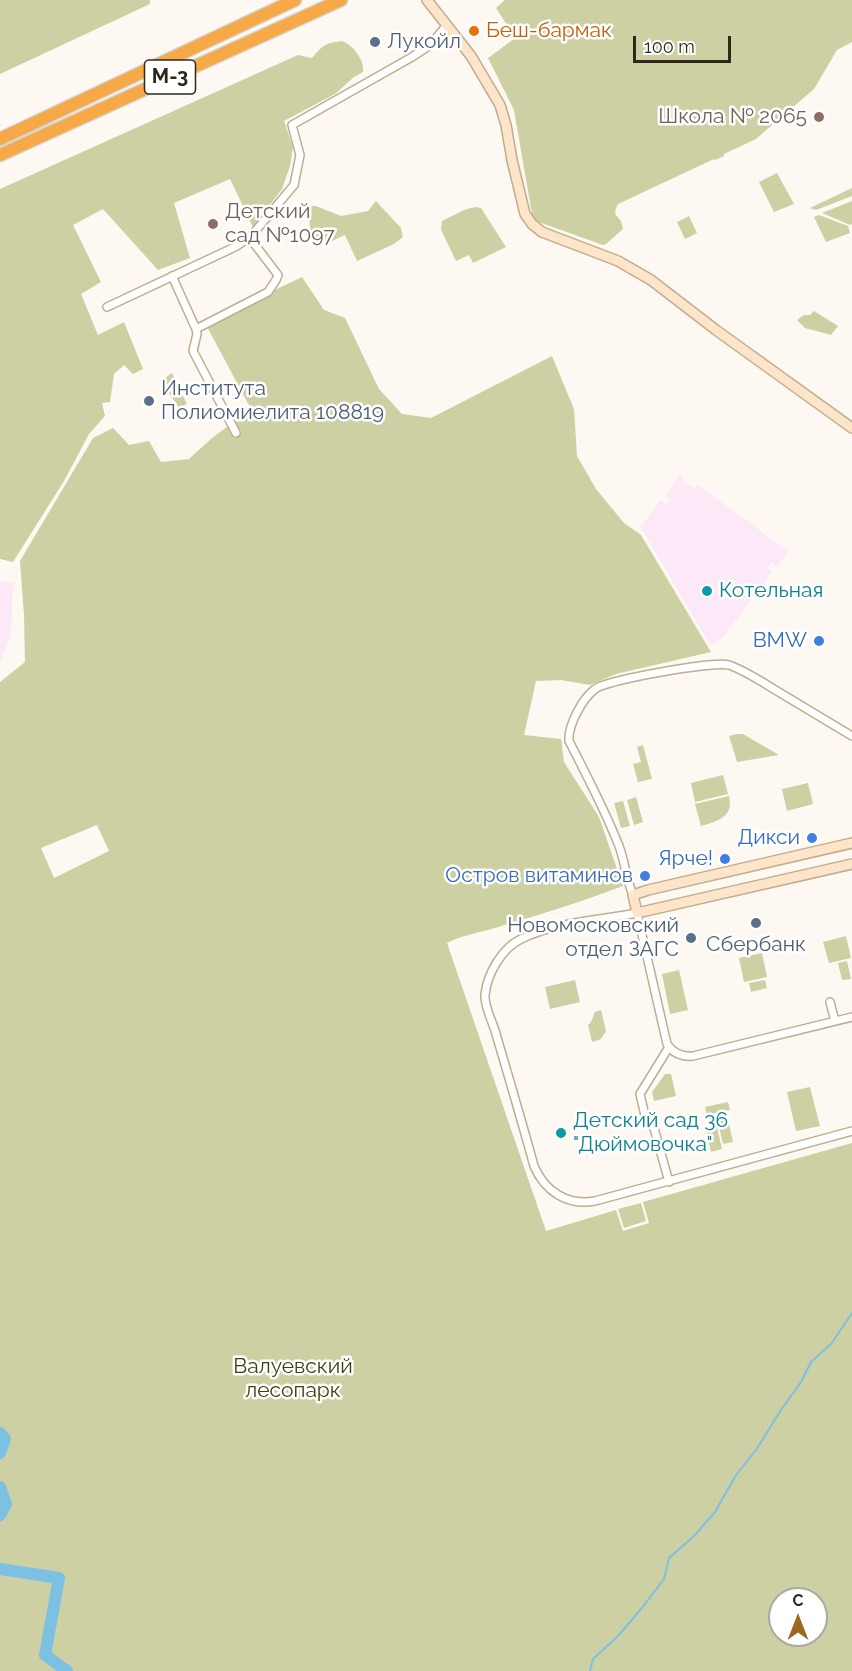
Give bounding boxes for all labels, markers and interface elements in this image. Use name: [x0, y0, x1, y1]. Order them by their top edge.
place label: Беш-бармак: [486, 18, 612, 44]
marker: Беш-бармак: [467, 24, 481, 38]
scale bar: [636, 24, 734, 62]
place label: Лукойл: [387, 29, 461, 55]
marker: Лукойл: [368, 35, 382, 49]
text: 100 m: [644, 36, 695, 57]
road number: М-3: [144, 60, 195, 94]
place label: Школа № 2065: [658, 104, 807, 130]
marker: Школа № 2065: [812, 110, 826, 124]
place label: Детский сад №1097: [225, 199, 335, 249]
marker: Детский сад №1097: [206, 217, 220, 231]
place label: Института Полиомиелита 108819: [161, 376, 384, 426]
marker: Института Полиомиелита 108819: [142, 394, 156, 408]
place label: Котельная: [719, 578, 823, 604]
marker: Котельная: [700, 584, 714, 598]
place label: BMW: [753, 628, 807, 654]
marker: BMW: [812, 634, 826, 648]
place label: Дикси: [737, 825, 800, 851]
marker: Дикси: [805, 831, 819, 845]
place label: Ярче!: [658, 846, 713, 872]
marker: Ярче!: [718, 852, 732, 866]
place label: Остров витаминов: [445, 863, 633, 889]
marker: Остров витаминов: [638, 869, 652, 883]
place label: Новомосковский отдел ЗАГС: [507, 913, 679, 963]
marker: Сбербанк: [749, 916, 763, 930]
marker: Новомосковский отдел ЗАГС: [684, 931, 698, 945]
place label: Сбербанк: [706, 932, 806, 958]
place label: Детский сад 36 "Дюймовочка": [573, 1108, 728, 1158]
marker: Детский сад 36 "Дюймовочка": [554, 1126, 568, 1140]
park label: Валуевский лесопарк: [233, 1354, 353, 1404]
north arrow: [768, 1587, 828, 1647]
text: С: [793, 1591, 803, 1610]

